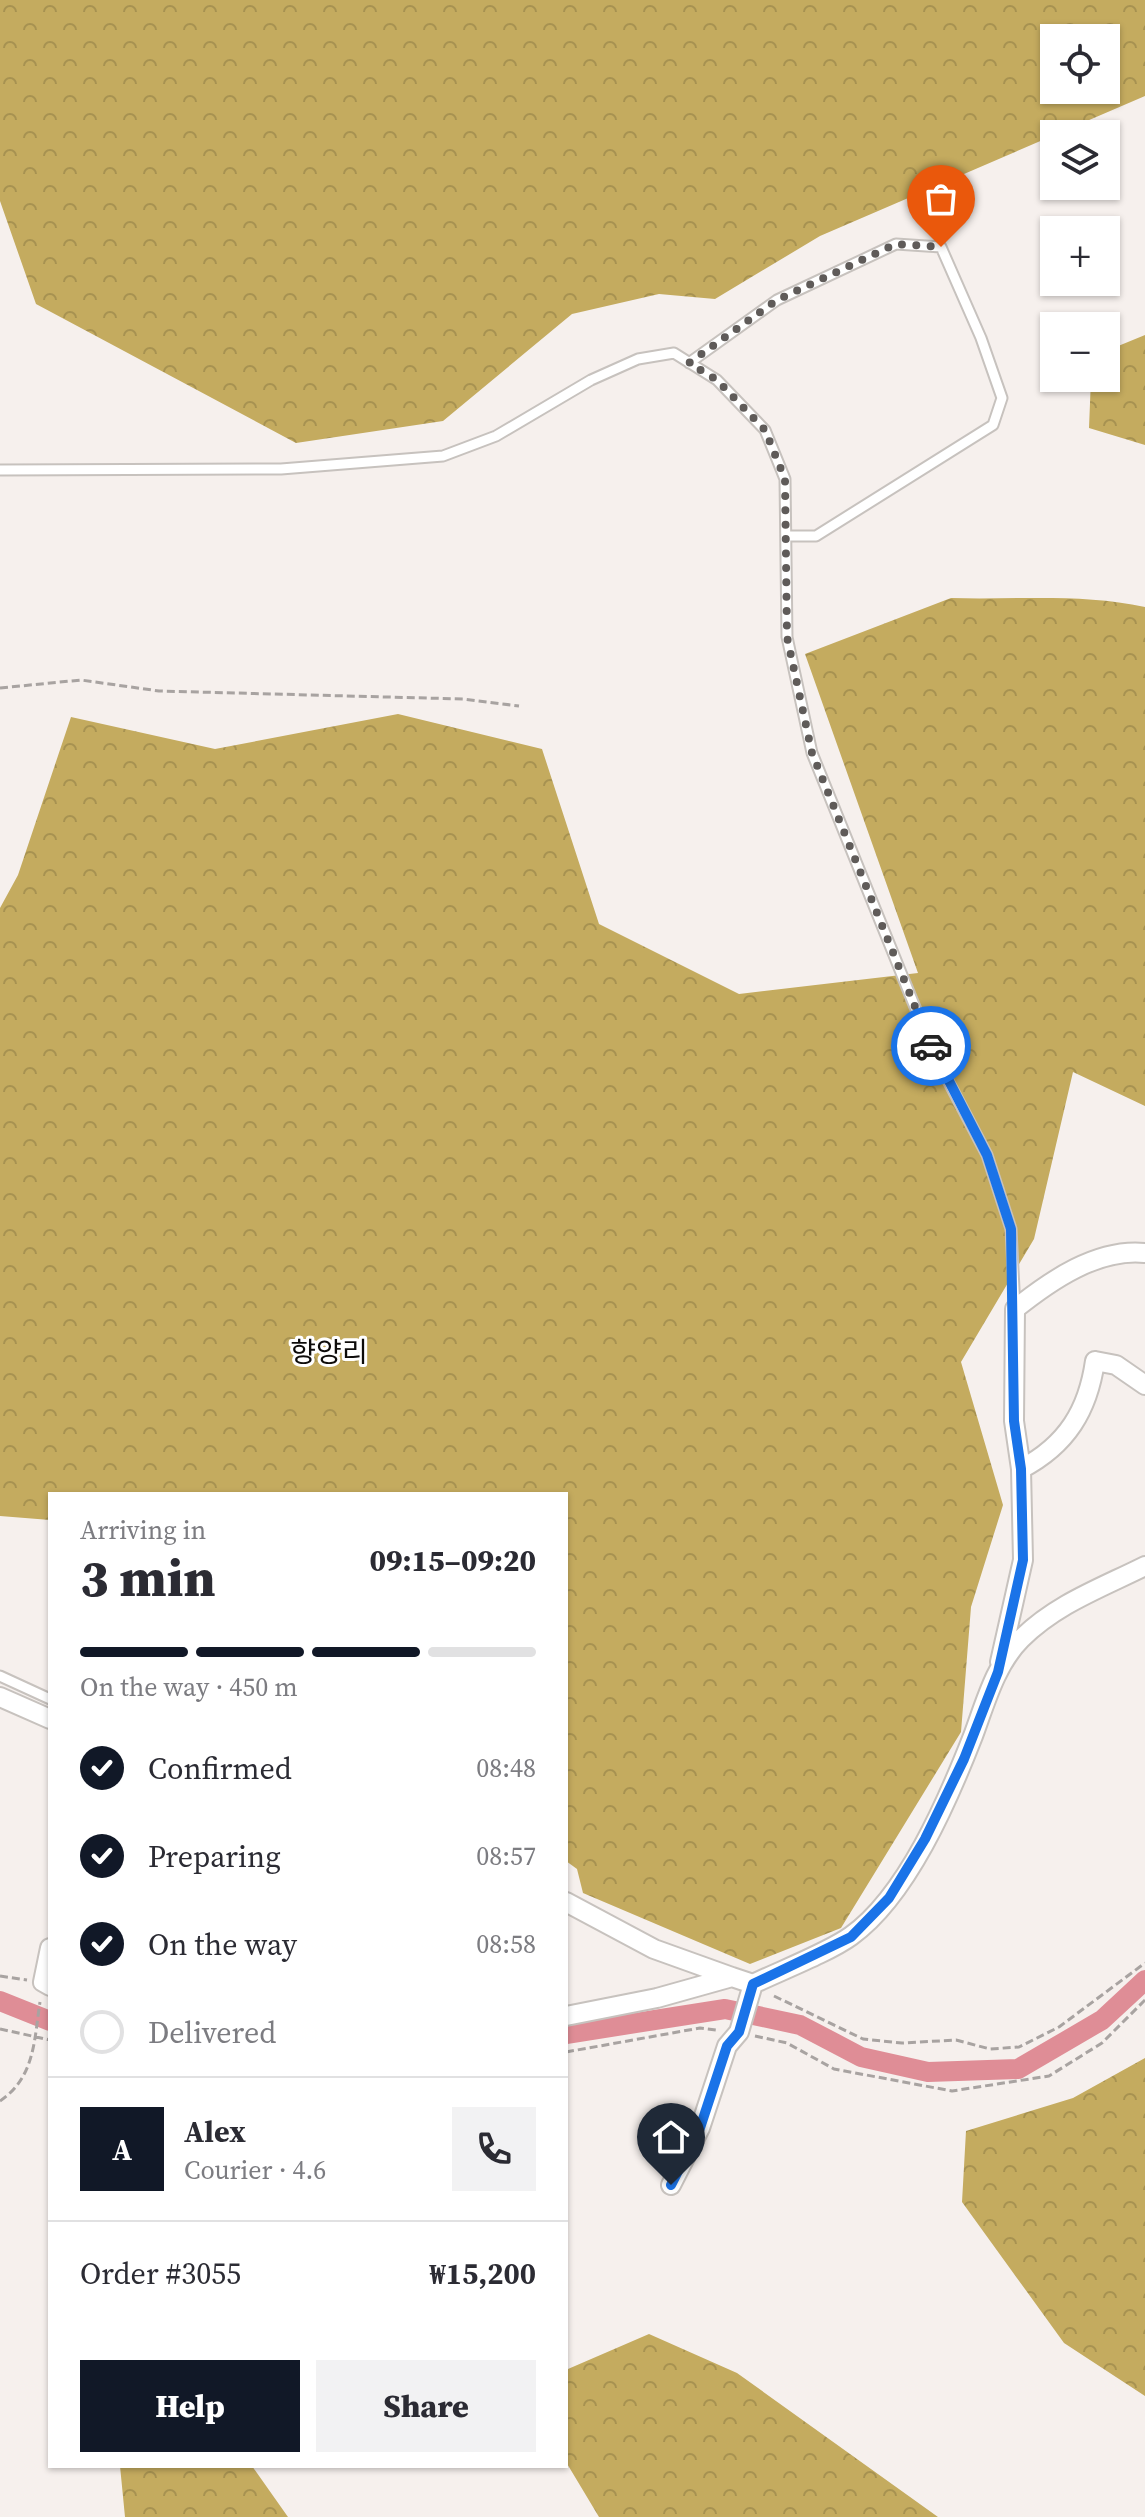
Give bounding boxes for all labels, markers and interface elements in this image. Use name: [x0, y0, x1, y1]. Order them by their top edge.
map controls: [1040, 24, 1120, 392]
button: locate: [1040, 24, 1120, 104]
button: layers: [1040, 120, 1120, 200]
pin: [907, 165, 975, 247]
icon: bag: [919, 177, 963, 221]
button: +: [1040, 216, 1120, 296]
button: −: [1040, 312, 1120, 392]
courier: [891, 1006, 971, 1086]
icon: car: [909, 1024, 953, 1068]
district label: 향양리: [290, 1333, 368, 1371]
text: Arriving in: [80, 1512, 206, 1548]
text: 09:15–09:20: [369, 1540, 536, 1581]
text: 3 min: [80, 1542, 216, 1613]
text: On the way · 450 m: [80, 1669, 298, 1705]
icon: check: [80, 1746, 124, 1790]
text: Confirmed: [148, 1748, 292, 1789]
text: 08:48: [476, 1750, 536, 1786]
icon: check: [80, 1834, 124, 1878]
text: Preparing: [148, 1836, 281, 1877]
text: 08:57: [476, 1838, 536, 1874]
icon: check: [80, 1922, 124, 1966]
text: On the way: [148, 1924, 297, 1965]
text: 08:58: [476, 1926, 536, 1962]
text: Delivered: [148, 2012, 276, 2053]
pin: [637, 2103, 705, 2185]
button: phone: [452, 2107, 536, 2191]
text: Alex: [184, 2111, 246, 2152]
icon: home: [649, 2115, 693, 2159]
text: A: [112, 2129, 132, 2170]
text: Courier · 4.6: [184, 2152, 326, 2188]
text: Order #3055: [80, 2253, 241, 2294]
text: ₩15,200: [429, 2253, 536, 2294]
button: Help: [80, 2360, 300, 2452]
button: Share: [316, 2360, 536, 2452]

